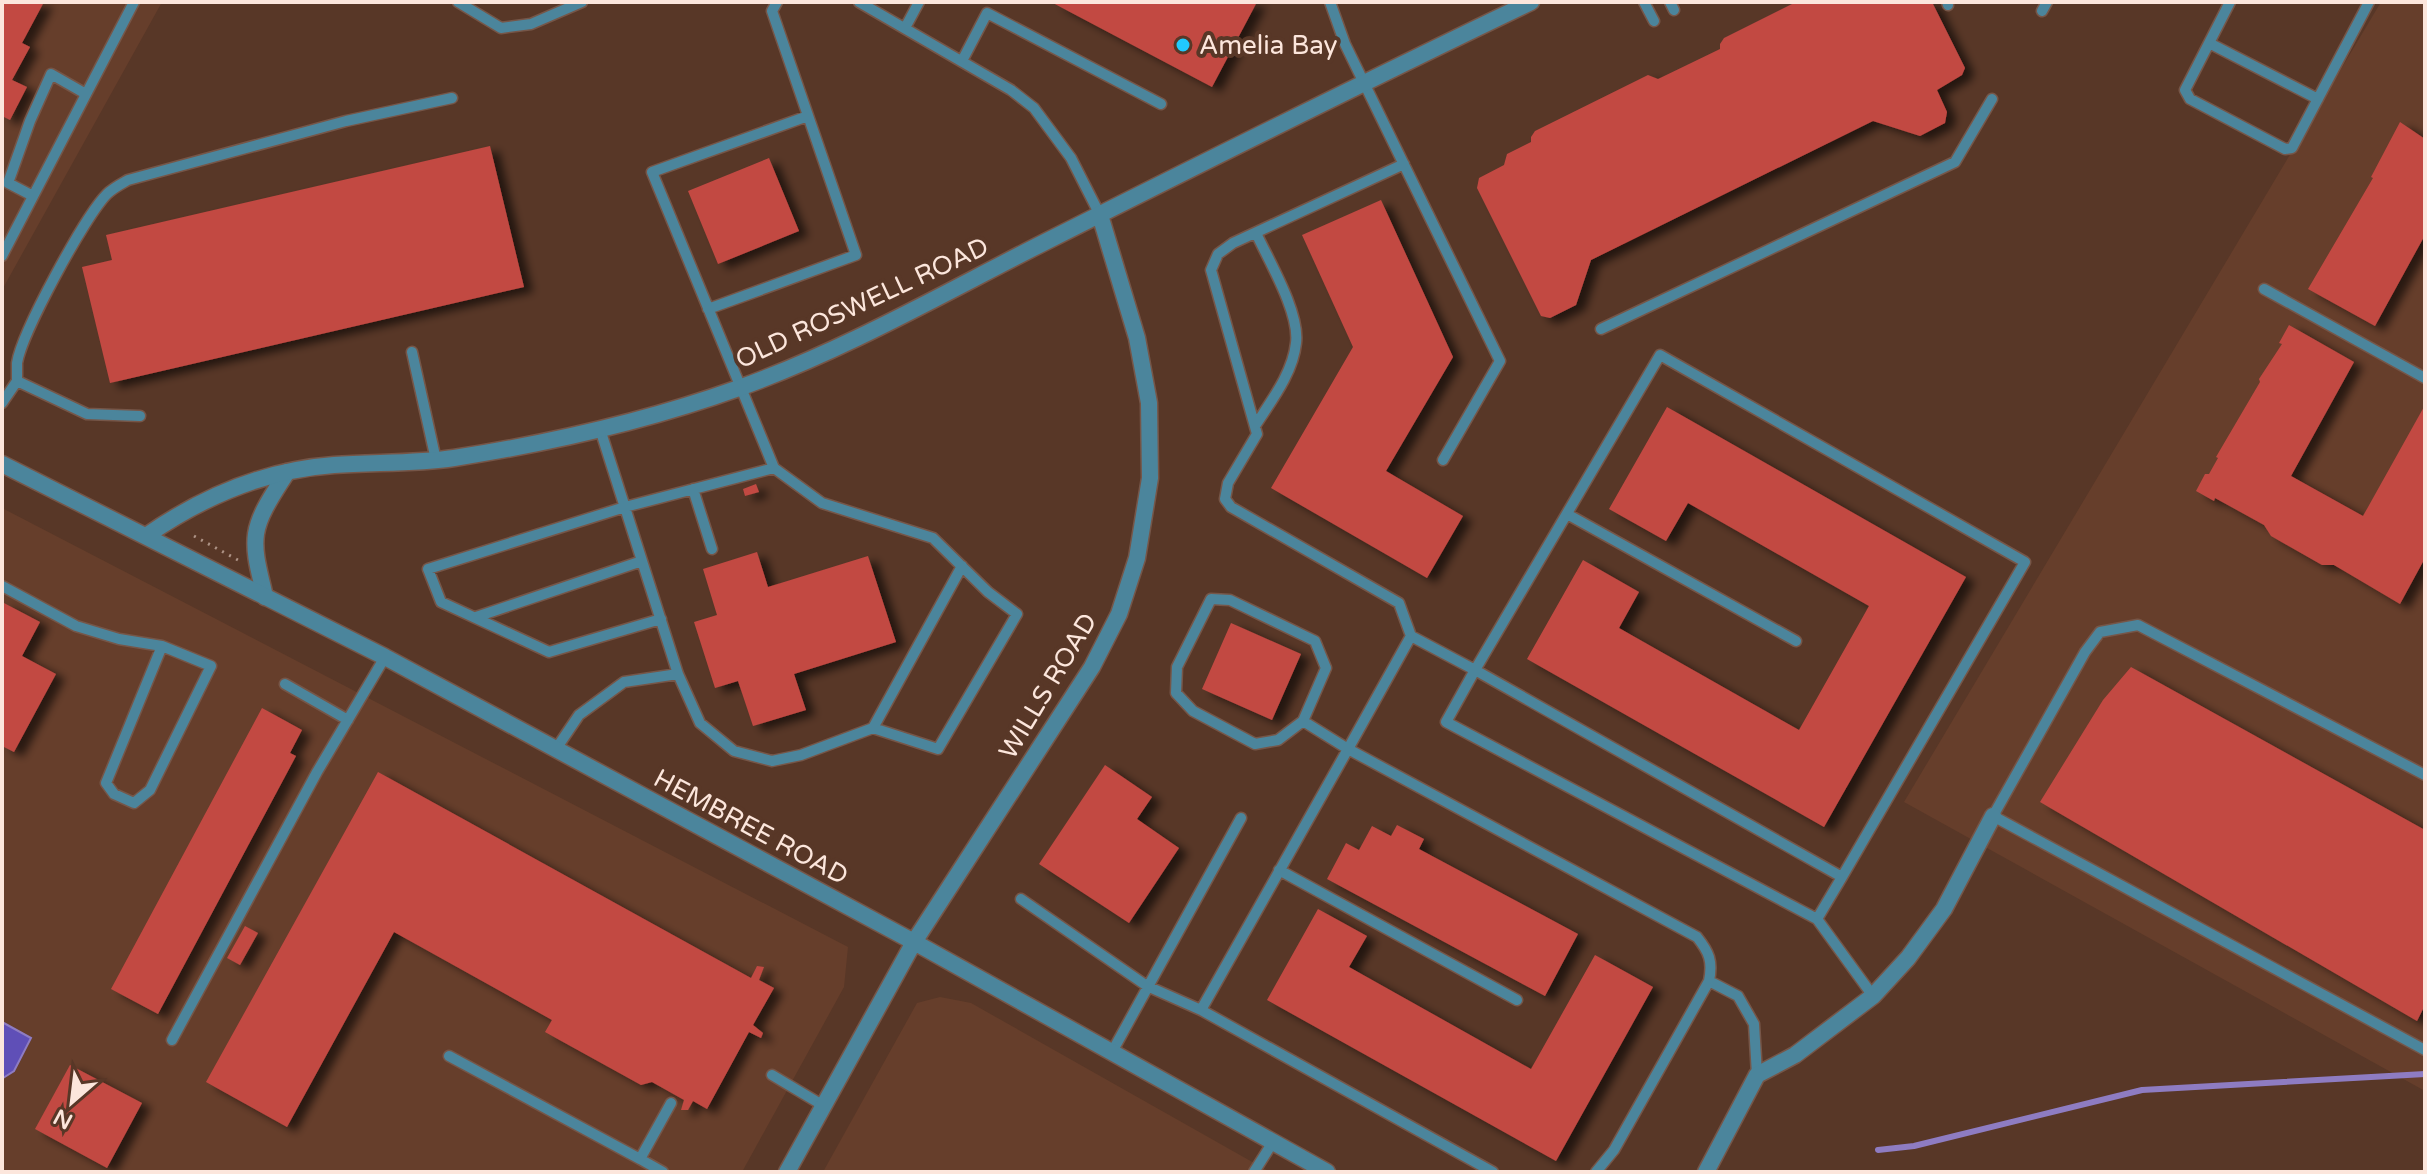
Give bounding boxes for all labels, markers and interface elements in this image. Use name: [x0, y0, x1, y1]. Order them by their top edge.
place label: Amelia Bay: [1199, 30, 1338, 61]
marker: Amelia Bay: [1174, 36, 1192, 54]
street label: OLD ROSWELL ROAD: [730, 231, 994, 375]
street label: WILLS ROAD: [992, 607, 1104, 765]
street label: HEMBREE ROAD: [648, 763, 854, 891]
north arrow: [32, 1062, 112, 1142]
text: N: [49, 1103, 77, 1134]

